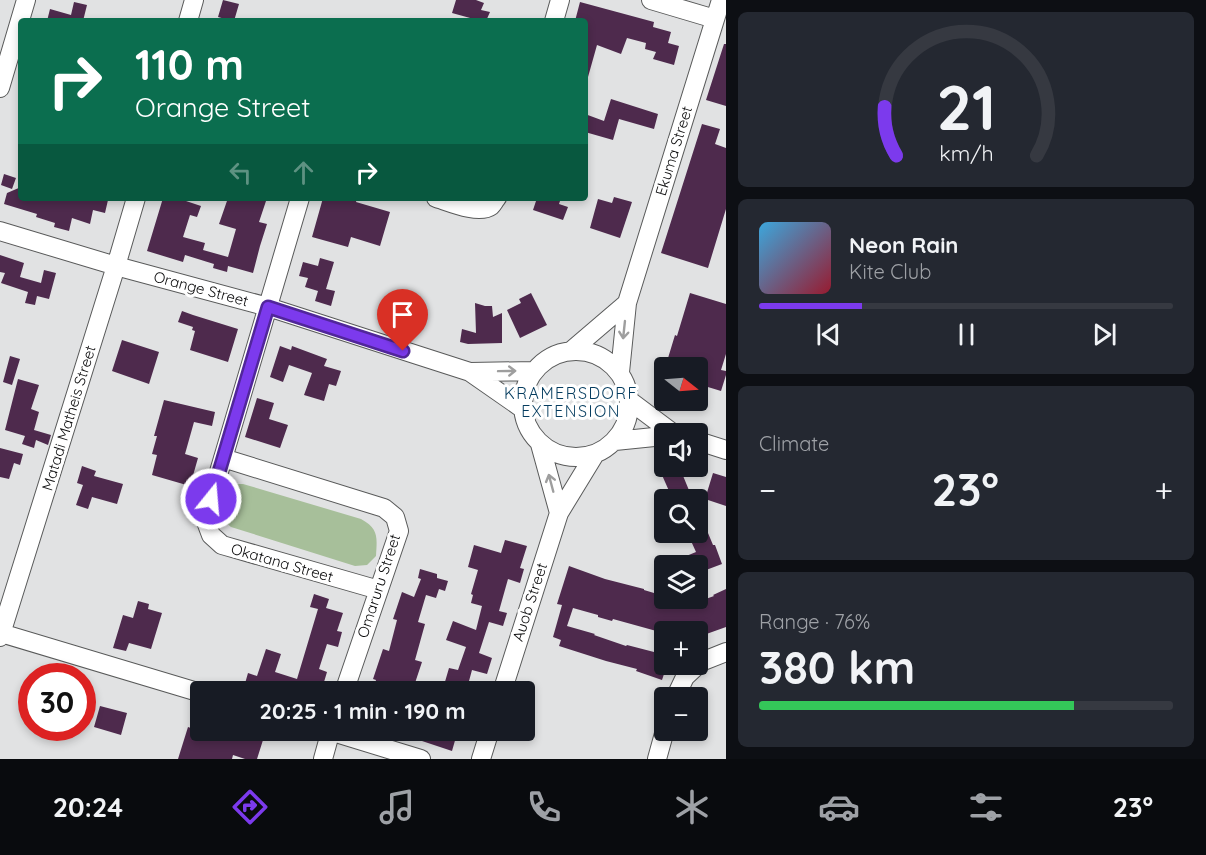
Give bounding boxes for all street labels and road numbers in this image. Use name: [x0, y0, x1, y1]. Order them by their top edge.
street label: Ekuma Street: [651, 104, 696, 198]
street label: Orange Street: [152, 267, 251, 310]
street label: Matadi Matheis Street: [37, 343, 100, 493]
street label: Omaruru Street: [353, 532, 404, 640]
street label: Okatana Street: [229, 539, 336, 586]
street label: Auob Street: [508, 560, 551, 643]

